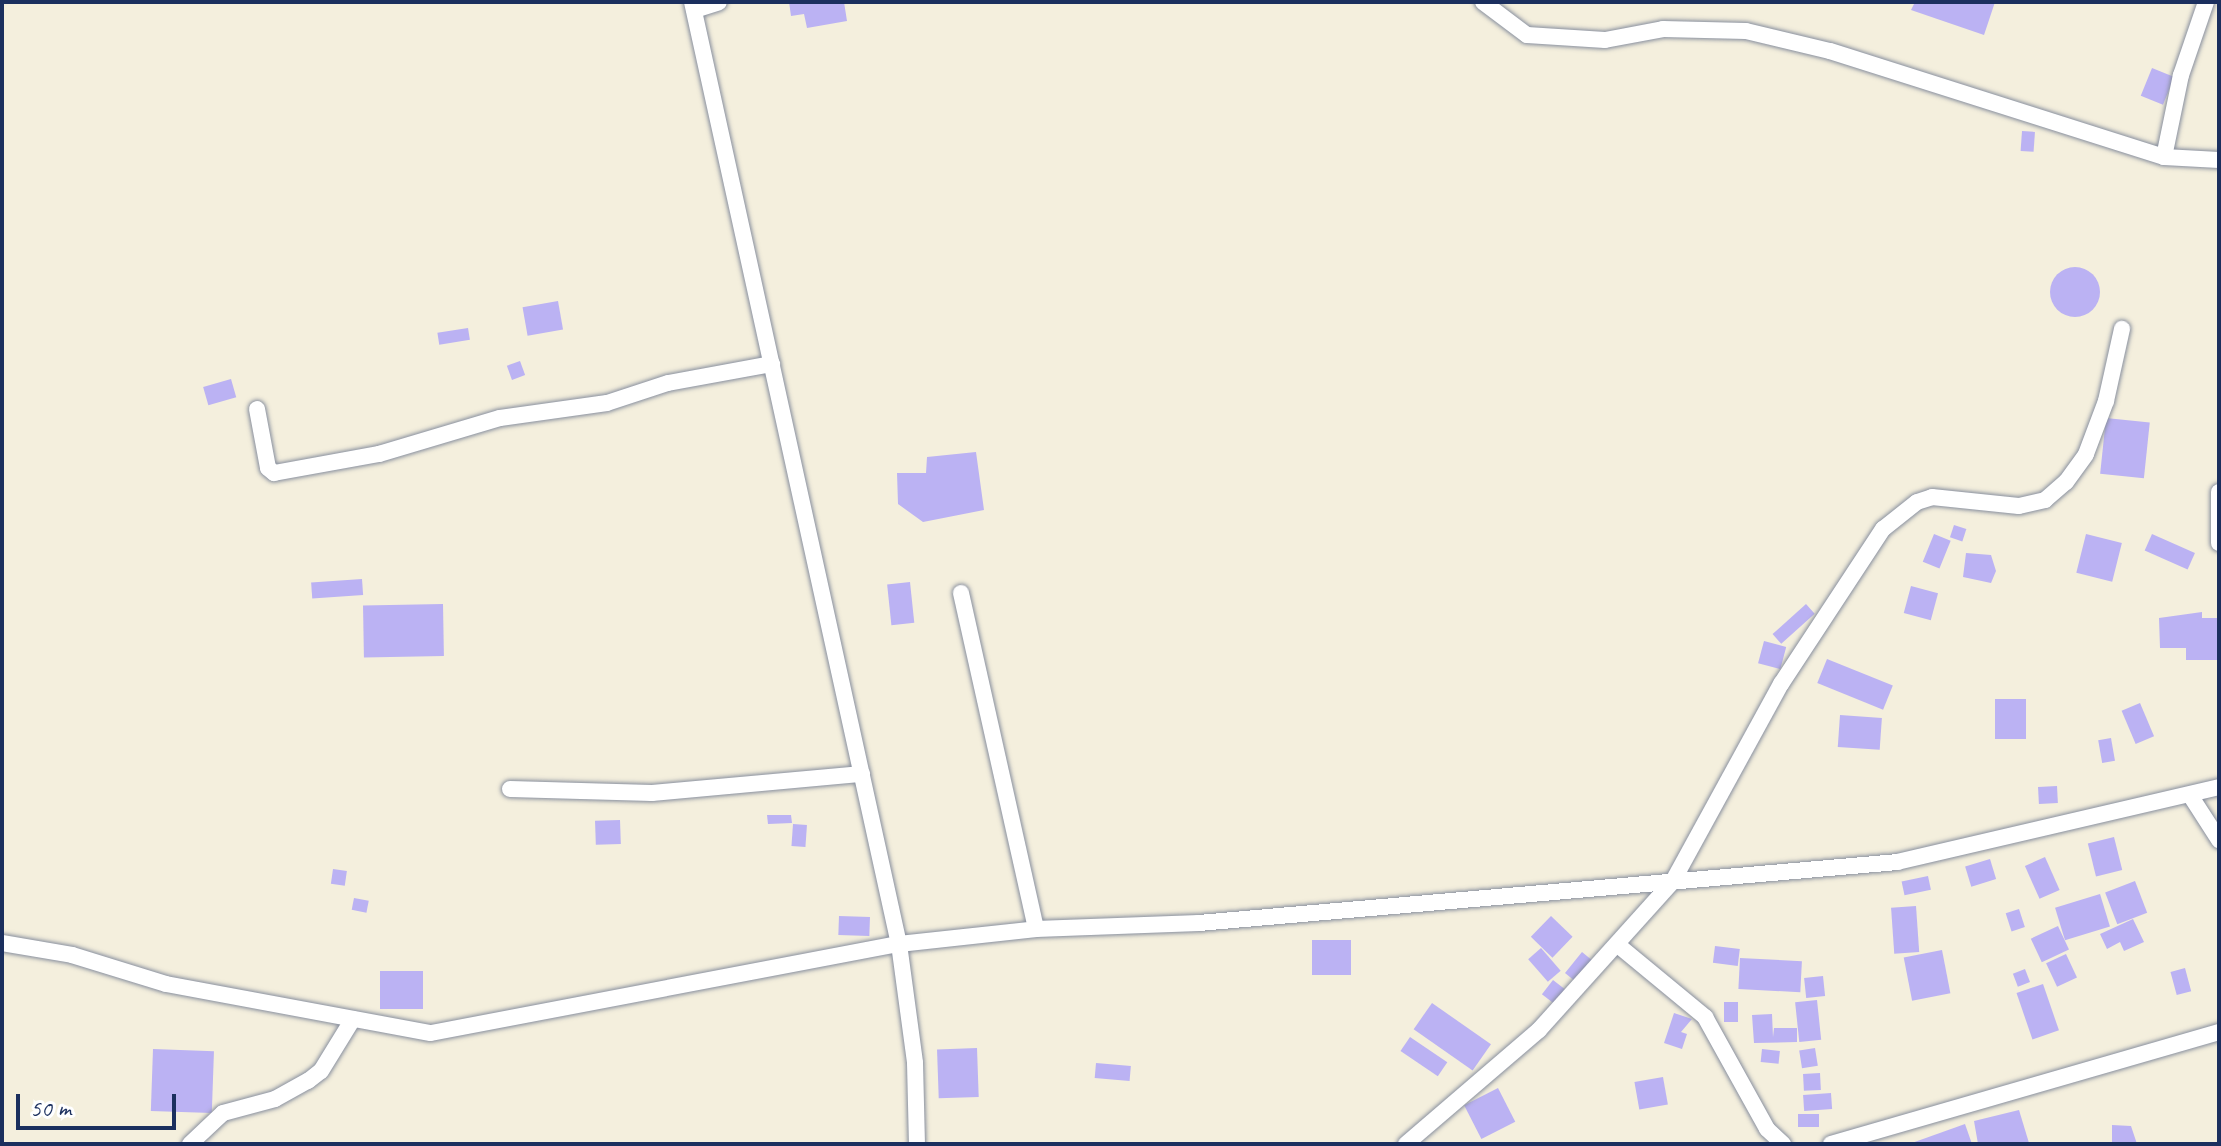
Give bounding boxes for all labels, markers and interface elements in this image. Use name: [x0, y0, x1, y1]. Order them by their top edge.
scale bar: [20, 1078, 180, 1128]
text: 50 m: [30, 1093, 71, 1123]

